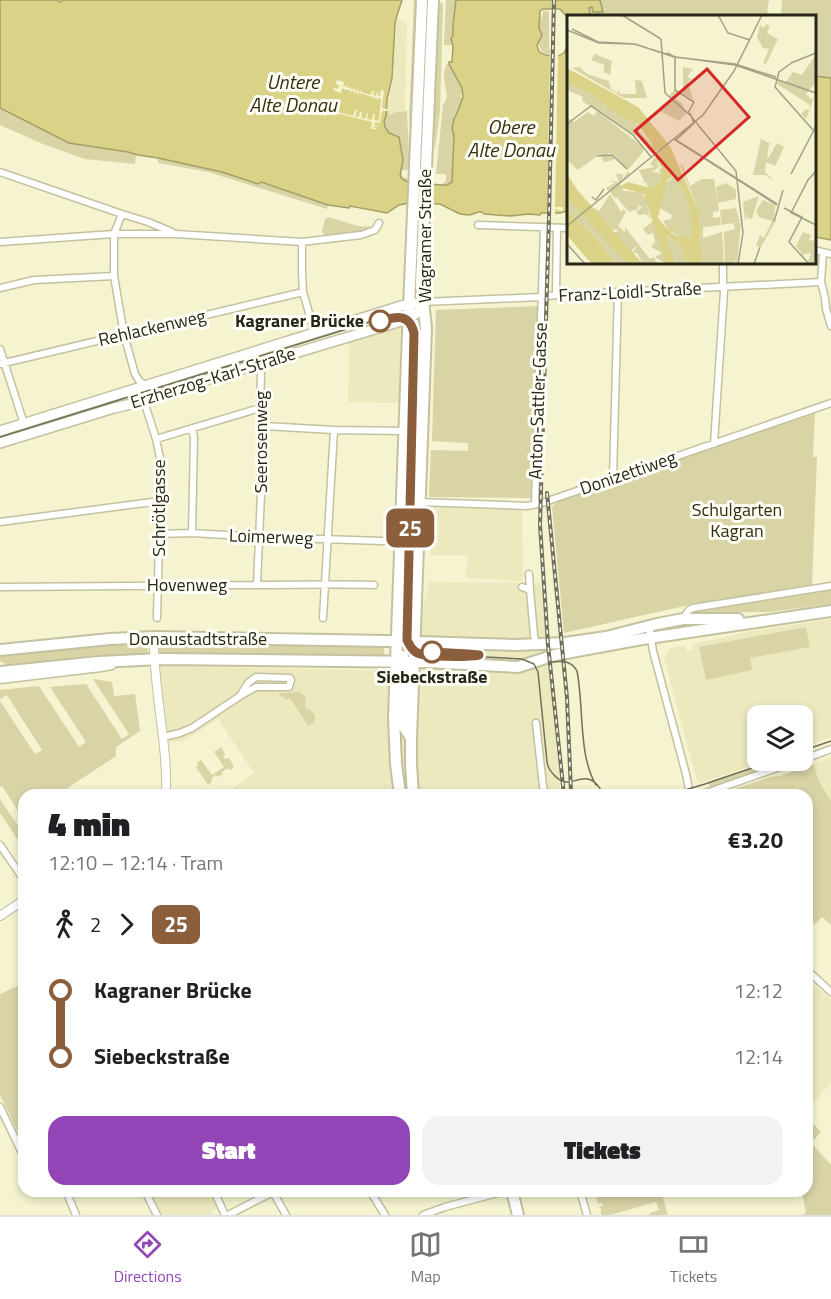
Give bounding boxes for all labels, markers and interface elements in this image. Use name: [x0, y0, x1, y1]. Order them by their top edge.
inset map: [567, 15, 816, 264]
water label: Untere Alte Donau: [249, 66, 338, 120]
water label: Obere Alte Donau: [467, 111, 556, 165]
street label: Wagramer Straße: [411, 169, 438, 303]
street label: Franz-Loidl-Straße: [558, 274, 702, 309]
street label: Rehlackenweg: [95, 302, 208, 353]
place label: Kagraner Brücke: [235, 307, 364, 334]
marker: Kagraner Brücke: [369, 310, 391, 332]
street label: Anton-Sattler-Gasse: [521, 322, 554, 480]
street label: Erzherzog-Karl-Straße: [127, 340, 299, 416]
street label: Seerosenweg: [247, 391, 274, 493]
street label: Donizettiweg: [576, 443, 680, 502]
street label: Schrötlgasse: [145, 459, 172, 557]
park label: Schulgarten Kagran: [692, 496, 782, 544]
line badge: 25: [383, 508, 437, 548]
text: 25: [398, 512, 422, 544]
street label: Loimerweg: [228, 522, 314, 551]
street label: Hovenweg: [147, 571, 227, 598]
street label: Donaustadtstraße: [129, 625, 267, 652]
marker: Siebeckstraße: [421, 641, 443, 663]
place label: Siebeckstraße: [376, 663, 488, 690]
map controls: [747, 705, 813, 771]
button: layers: [747, 705, 813, 771]
text: 4 min: [48, 799, 130, 849]
text: €3.20: [728, 823, 783, 857]
text: 12:10 – 12:14 · Tram: [48, 847, 223, 878]
icon: walk: [48, 908, 81, 941]
icon: forward: [110, 908, 143, 941]
text: 25: [164, 908, 188, 940]
text: 2: [90, 909, 101, 940]
text: Kagraner Brücke: [94, 973, 252, 1007]
text: 12:12: [734, 975, 783, 1006]
text: Siebeckstraße: [94, 1039, 230, 1073]
text: 12:14: [734, 1041, 783, 1072]
button: Start: [48, 1116, 410, 1185]
button: Tickets: [422, 1116, 783, 1185]
tab: Directions: [114, 1228, 182, 1288]
tab: Map: [409, 1228, 442, 1288]
tab: Tickets: [670, 1228, 717, 1288]

